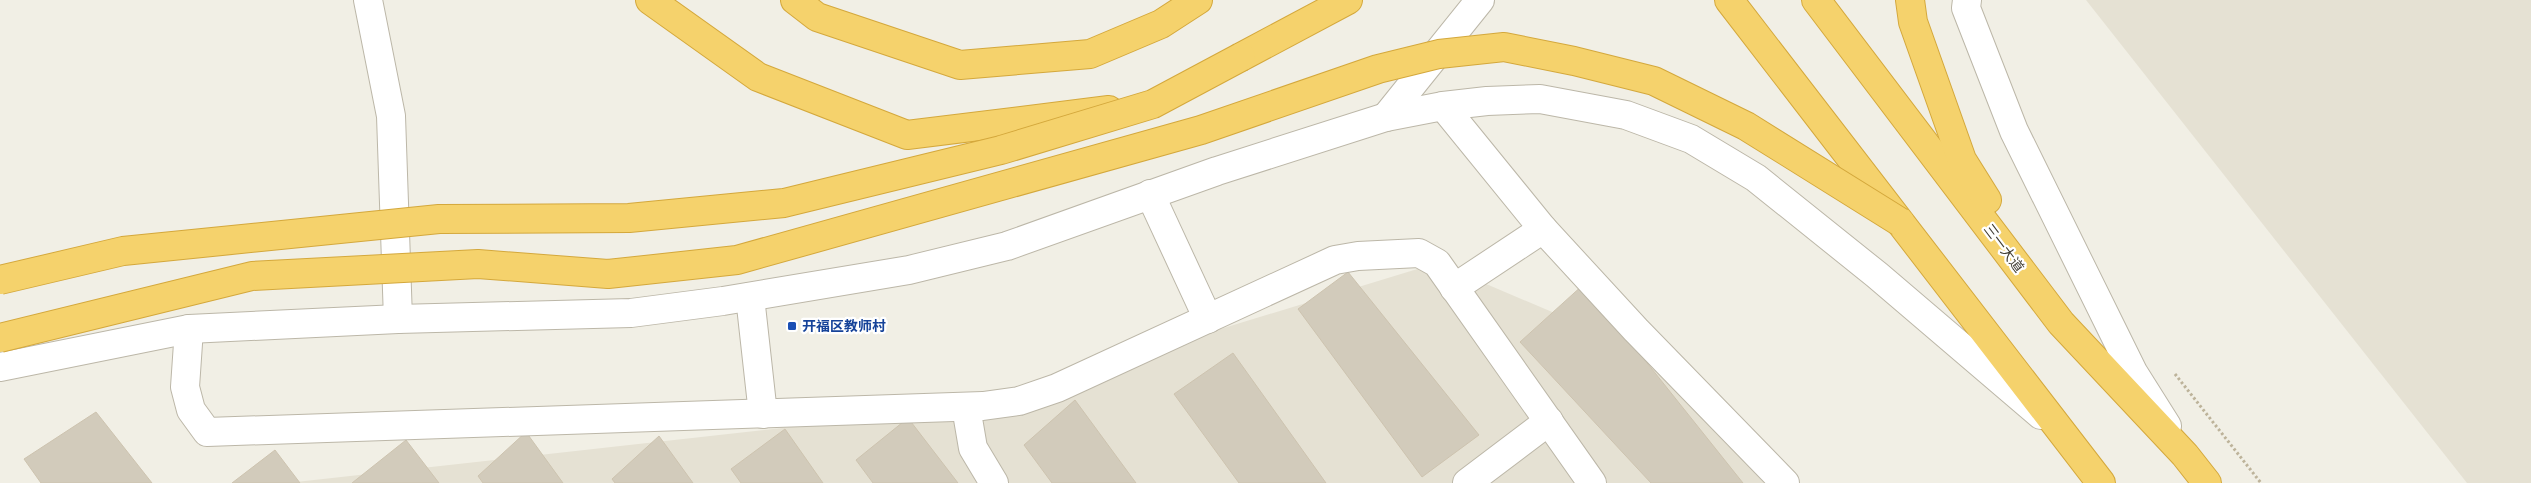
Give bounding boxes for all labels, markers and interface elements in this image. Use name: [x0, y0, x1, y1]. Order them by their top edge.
street label: 三一大道: [1981, 221, 2027, 275]
place label: 开福区教师村: [802, 318, 886, 334]
marker: 开福区教师村: [786, 320, 798, 332]

